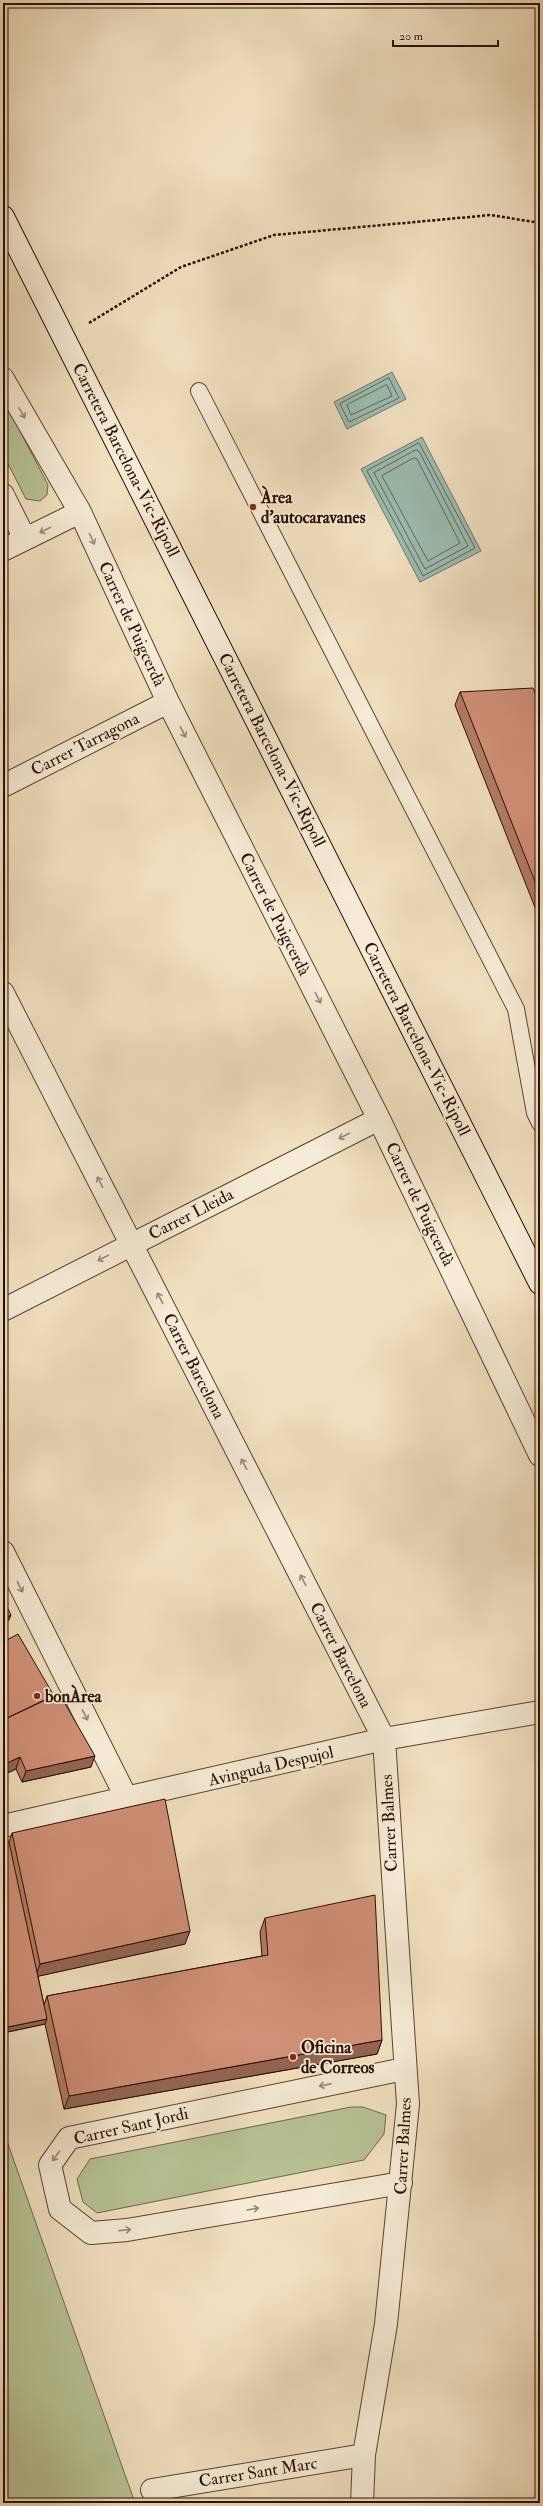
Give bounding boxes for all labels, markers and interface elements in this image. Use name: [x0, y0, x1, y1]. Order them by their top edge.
scale bar: [393, 22, 498, 48]
text: 20 m: [399, 29, 424, 44]
street label: Carretera Barcelona-Vic-Ripoll: [67, 360, 184, 562]
one-way arrow: [19, 406, 27, 418]
place label: Àrea d'autocaravanes: [260, 485, 366, 528]
marker: Àrea d'autocaravanes: [248, 502, 258, 512]
one-way arrow: [39, 526, 51, 534]
one-way arrow: [89, 532, 96, 544]
street label: Carrer de Puigcerdà: [94, 558, 171, 691]
street label: Carretera Barcelona-Vic-Ripoll: [213, 650, 330, 852]
street label: Carrer Tarragona: [27, 707, 144, 780]
one-way arrow: [180, 726, 187, 738]
street label: Carrer de Puigcerdà: [235, 849, 316, 980]
street label: Carretera Barcelona-Vic-Ripoll: [358, 939, 475, 1141]
one-way arrow: [315, 992, 322, 1004]
one-way arrow: [338, 1133, 350, 1141]
street label: Carrer de Puigcerdà: [381, 1139, 460, 1270]
one-way arrow: [96, 1177, 103, 1189]
street label: Carrer Lleida: [145, 1183, 238, 1244]
one-way arrow: [97, 1255, 109, 1262]
one-way arrow: [155, 1292, 163, 1304]
street label: Carrer Barcelona: [158, 1310, 230, 1423]
one-way arrow: [240, 1458, 247, 1470]
one-way arrow: [299, 1574, 306, 1586]
one-way arrow: [17, 1580, 25, 1592]
street label: Carrer Barcelona: [305, 1599, 377, 1712]
place label: bonÀrea: [44, 1684, 102, 1707]
marker: bonÀrea: [32, 1691, 42, 1701]
one-way arrow: [82, 1709, 89, 1721]
street label: Avinguda Despujol: [205, 1741, 336, 1792]
street label: Carrer Balmes: [376, 1774, 402, 1872]
place label: Oficina de Correos: [301, 2037, 375, 2078]
marker: Oficina de Correos: [288, 2052, 298, 2062]
one-way arrow: [319, 2082, 332, 2090]
street label: Carrer Balmes: [390, 2097, 416, 2195]
street label: Carrer Sant Jordi: [72, 2102, 191, 2150]
one-way arrow: [52, 2151, 60, 2162]
one-way arrow: [247, 2204, 260, 2212]
one-way arrow: [118, 2226, 131, 2234]
street label: Carrer Sant Marc: [197, 2452, 319, 2492]

